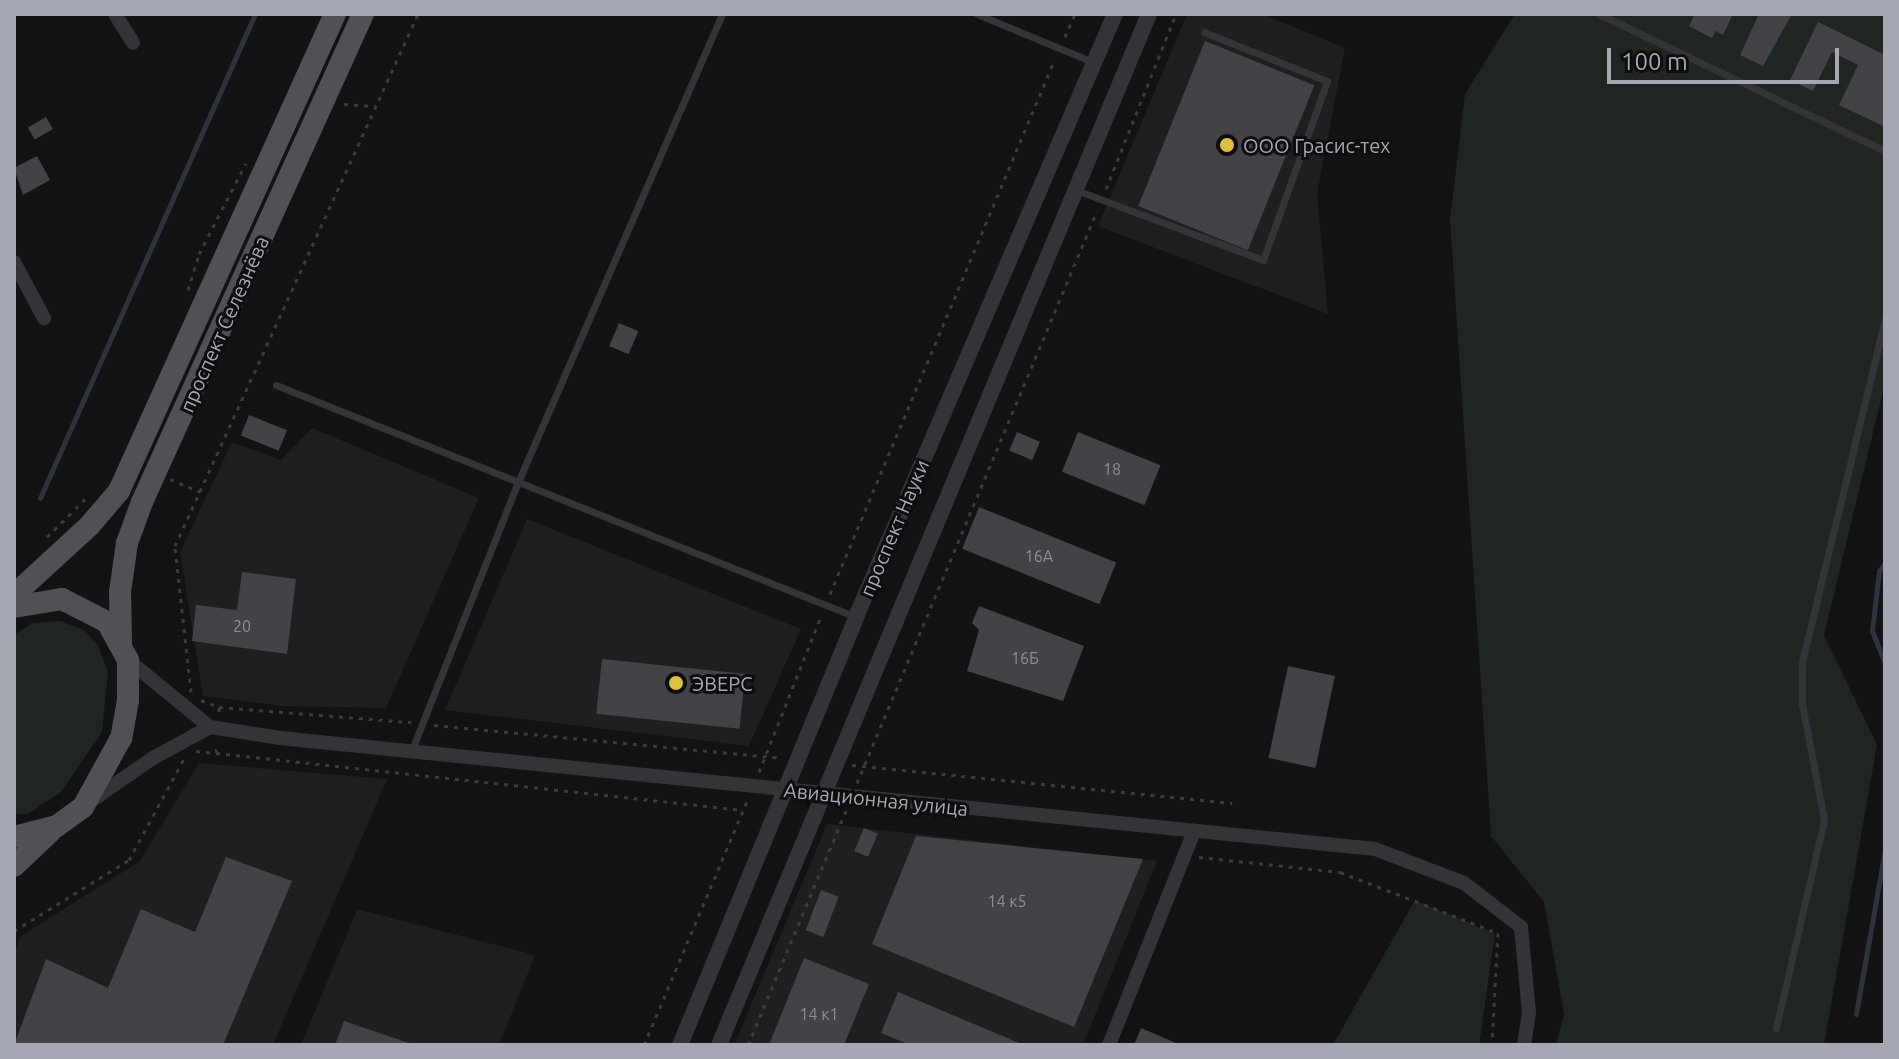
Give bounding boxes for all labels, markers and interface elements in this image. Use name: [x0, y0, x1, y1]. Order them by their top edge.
scale bar: [1611, 32, 1843, 82]
text: 100 m: [1621, 48, 1688, 75]
place label: ООО Грасис-тех: [1243, 133, 1390, 157]
marker: ООО Грасис-тех: [1218, 136, 1236, 154]
street label: проспект Селезнёва: [174, 232, 274, 416]
street label: проспект Науки: [854, 456, 934, 600]
house number: 18: [1103, 459, 1121, 479]
house number: 16А: [1025, 546, 1053, 566]
house number: 20: [233, 616, 251, 636]
house number: 16Б: [1011, 648, 1039, 668]
place label: ЭВЕРС: [692, 671, 752, 695]
marker: ЭВЕРС: [667, 674, 685, 692]
street label: Авиационная улица: [783, 777, 969, 821]
house number: 14 к5: [988, 891, 1026, 911]
house number: 14 к1: [800, 1004, 838, 1024]

